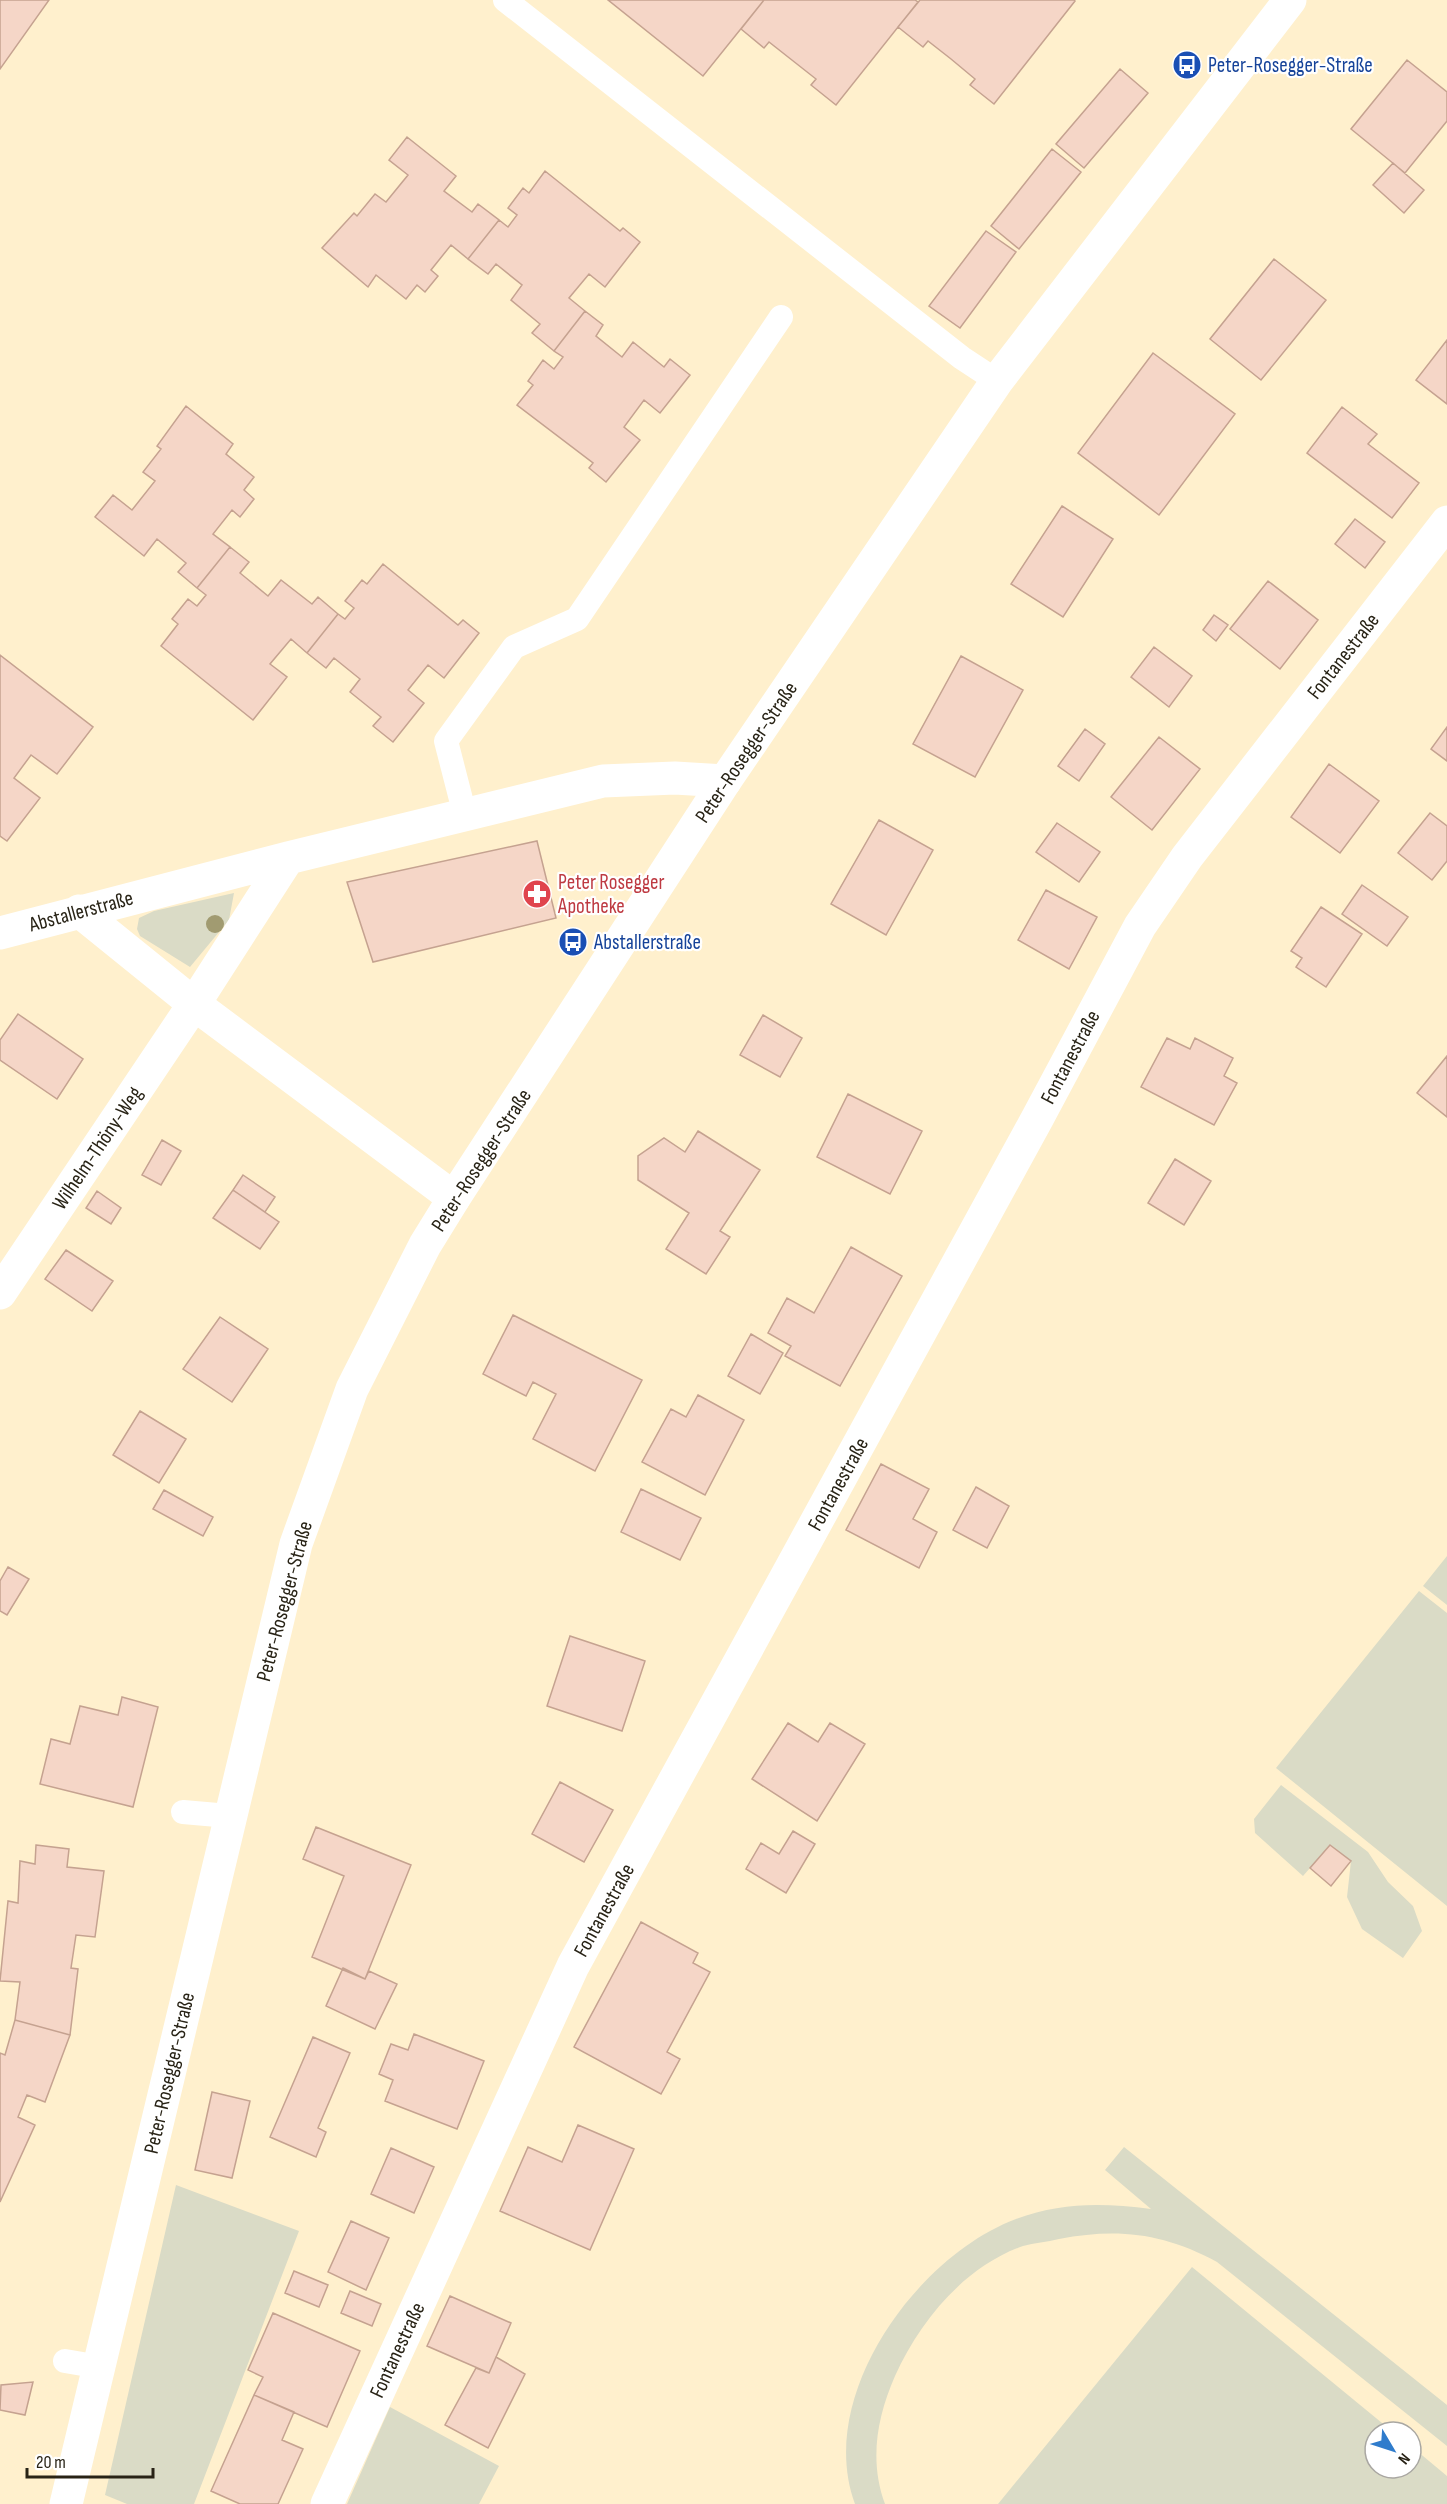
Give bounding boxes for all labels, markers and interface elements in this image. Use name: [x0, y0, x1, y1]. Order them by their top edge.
bus stop icon: Peter-Rosegger-Straße: [1171, 49, 1203, 81]
place label: Peter-Rosegger-Straße: [1208, 53, 1373, 78]
street label: Fontanestraße: [1302, 608, 1385, 704]
street label: Peter-Rosegger-Straße: [690, 677, 803, 828]
place label: Peter Rosegger Apotheke: [557, 870, 665, 919]
pharmacy icon: Peter Rosegger Apotheke: [521, 878, 553, 910]
street label: Abstallerstraße: [25, 886, 136, 938]
bus stop icon: Abstallerstraße: [557, 926, 589, 958]
place label: Abstallerstraße: [593, 930, 701, 955]
street label: Fontanestraße: [1035, 1006, 1105, 1108]
street label: Wilhelm-Thöny-Weg: [47, 1082, 148, 1215]
street label: Peter-Rosegger-Straße: [426, 1084, 537, 1236]
street label: Fontanestraße: [803, 1433, 874, 1535]
street label: Peter-Rosegger-Straße: [251, 1518, 318, 1684]
street label: Fontanestraße: [569, 1859, 640, 1961]
street label: Peter-Rosegger-Straße: [139, 1990, 200, 2156]
street label: Fontanestraße: [365, 2299, 430, 2402]
north arrow: [1363, 2420, 1423, 2480]
scale bar: [27, 2441, 153, 2479]
text: N: [1393, 2449, 1414, 2468]
text: 20 m: [36, 2452, 66, 2473]

